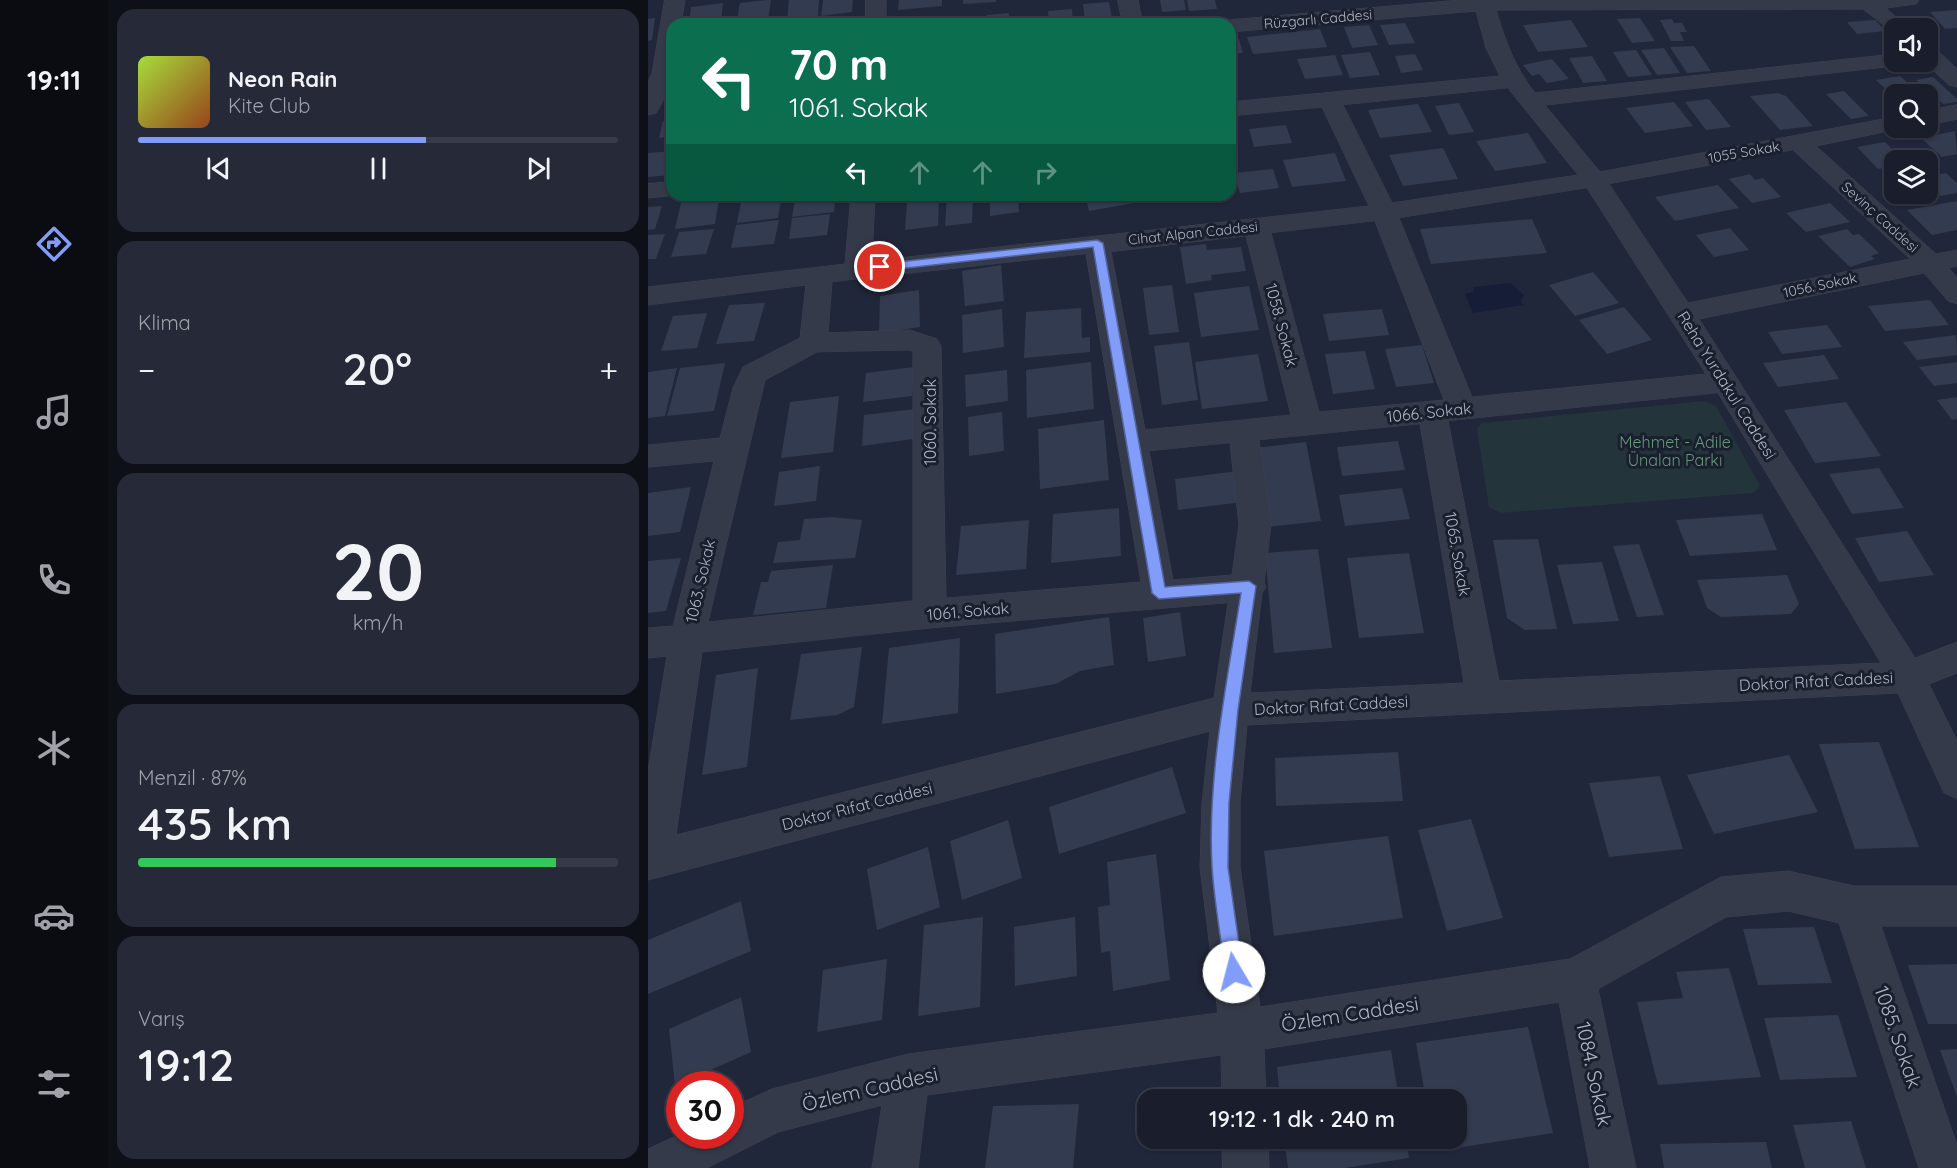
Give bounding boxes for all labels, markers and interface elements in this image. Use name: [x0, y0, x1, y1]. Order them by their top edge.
street label: Rüzgarlı Caddesi: [1263, 5, 1373, 33]
map controls: [1884, 18, 1938, 204]
button: sound: [1884, 18, 1938, 72]
text: 70 m: [789, 38, 888, 91]
icon: left: [690, 42, 768, 120]
text: 19:11: [27, 63, 81, 97]
text: Neon Rain: [228, 65, 337, 93]
button: search: [1884, 84, 1938, 138]
text: 1061. Sokak: [789, 90, 928, 124]
text: Kite Club: [228, 93, 310, 118]
street label: 1055 Sokak: [1707, 137, 1781, 167]
button: layers: [1884, 150, 1938, 204]
icon: previous: [202, 152, 235, 185]
icon: pause: [362, 152, 395, 185]
icon: next: [522, 152, 555, 185]
icon: left: [840, 156, 873, 189]
icon: ahead: [903, 156, 936, 189]
icon: ahead: [966, 156, 999, 189]
icon: right: [1029, 156, 1062, 189]
street label: Sevinç Caddesi: [1838, 178, 1922, 256]
street label: Cihat Alpan Caddesi: [1127, 217, 1259, 249]
icon: directions: [33, 223, 75, 265]
pin: [854, 241, 905, 292]
icon: arrive: [863, 250, 896, 283]
street label: 1056. Sokak: [1782, 268, 1858, 302]
street label: 1058. Sokak: [1261, 281, 1303, 369]
street label: Reha Yurdakul Caddesi: [1673, 307, 1781, 463]
text: Klima: [138, 310, 191, 335]
text: 20°: [343, 340, 412, 396]
text: −: [138, 349, 155, 390]
text: +: [599, 349, 618, 390]
street label: 1060. Sokak: [920, 379, 940, 465]
icon: music: [33, 391, 75, 433]
street label: 1066. Sokak: [1386, 398, 1472, 426]
park label: Mehmet - Adile Ünalan Parkı: [1619, 432, 1731, 470]
street label: 1065. Sokak: [1441, 510, 1475, 598]
text: 20: [332, 522, 424, 620]
street label: 1063. Sokak: [681, 537, 719, 625]
icon: phone: [33, 559, 75, 601]
street label: 1061. Sokak: [926, 597, 1010, 625]
text: km/h: [353, 610, 403, 635]
street label: Doktor Rıfat Caddesi: [1738, 667, 1894, 695]
street label: Doktor Rıfat Caddesi: [1253, 691, 1409, 719]
icon: climate: [33, 727, 75, 769]
text: Menzil · 87%: [138, 765, 247, 790]
street label: Doktor Rıfat Caddesi: [780, 778, 934, 834]
text: 435 km: [138, 795, 292, 851]
icon: car: [33, 895, 75, 937]
position arrow: [1202, 940, 1266, 1004]
street label: 1085. Sokak: [1869, 982, 1928, 1091]
street label: Özlem Caddesi: [1279, 990, 1420, 1037]
text: Varış: [138, 1006, 185, 1031]
street label: 1084. Sokak: [1571, 1019, 1618, 1129]
text: 19:12: [138, 1036, 234, 1092]
street label: Özlem Caddesi: [800, 1061, 940, 1116]
icon: filters: [33, 1063, 75, 1105]
speed limit sign: 30: [666, 1071, 744, 1149]
text: 19:12 · 1 dk · 240 m: [1209, 1105, 1395, 1133]

